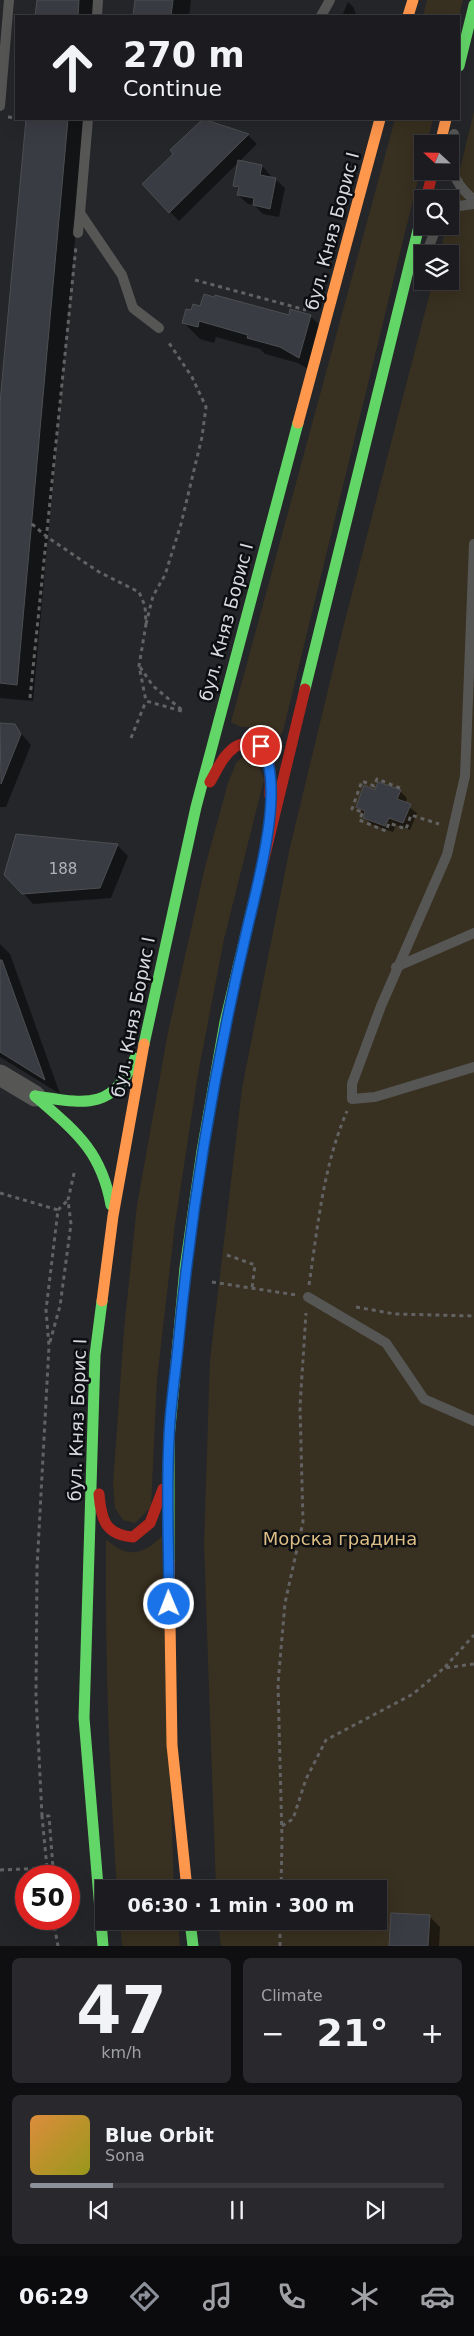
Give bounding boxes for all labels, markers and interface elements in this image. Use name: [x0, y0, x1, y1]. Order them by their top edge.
icon: ahead: [40, 35, 105, 100]
text: 270 m: [123, 35, 245, 75]
text: Continue: [123, 76, 222, 101]
north arrow: [414, 135, 459, 180]
map controls: [414, 135, 459, 290]
street label: бул. Княз Борис I: [301, 150, 363, 312]
button: search: [414, 190, 459, 235]
button: layers: [414, 245, 459, 290]
street label: бул. Княз Борис I: [195, 541, 257, 703]
pin: [240, 725, 282, 767]
icon: arrive: [247, 732, 275, 760]
house number: 188: [49, 860, 77, 878]
street label: бул. Княз Борис I: [107, 935, 159, 1099]
street label: бул. Княз Борис I: [64, 1338, 90, 1502]
park label: Морска градина: [263, 1528, 417, 1549]
position arrow: [142, 1577, 194, 1629]
speed limit sign: 50: [15, 1865, 80, 1930]
text: 06:30 · 1 min · 300 m: [127, 1894, 355, 1916]
text: 47: [76, 1973, 167, 2048]
text: Climate: [261, 1986, 323, 2005]
text: 21°: [317, 2011, 388, 2055]
text: −: [261, 2017, 284, 2050]
text: +: [421, 2017, 444, 2050]
text: km/h: [101, 2043, 142, 2062]
text: Blue Orbit: [105, 2124, 214, 2146]
text: Sona: [105, 2146, 145, 2165]
icon: previous: [85, 2196, 113, 2224]
icon: pause: [223, 2196, 251, 2224]
icon: next: [361, 2196, 389, 2224]
icon: directions: [127, 2279, 162, 2314]
icon: music: [200, 2279, 235, 2314]
icon: phone: [274, 2279, 309, 2314]
icon: climate: [347, 2279, 382, 2314]
icon: car: [420, 2279, 455, 2314]
text: 06:29: [19, 2284, 89, 2309]

